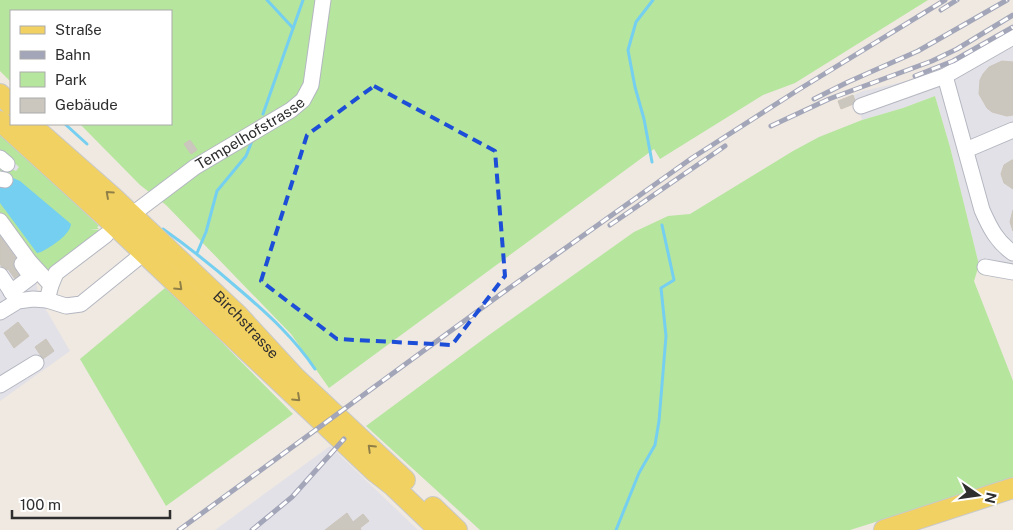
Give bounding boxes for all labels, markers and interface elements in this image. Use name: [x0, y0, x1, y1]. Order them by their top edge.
legend: [10, 10, 172, 125]
text: Straße: [55, 21, 102, 38]
text: Bahn: [55, 46, 91, 63]
text: Park: [55, 71, 87, 88]
street label: Tempelhofstrasse: [192, 93, 308, 173]
text: Gebäude: [55, 96, 118, 113]
one-way arrow: [106, 191, 115, 200]
one-way arrow: [174, 281, 183, 290]
street label: Birchstrasse: [210, 287, 283, 362]
one-way arrow: [292, 392, 301, 401]
one-way arrow: [368, 445, 377, 454]
north arrow: [953, 470, 1003, 520]
scale bar: [12, 488, 170, 520]
text: N: [982, 491, 1000, 505]
text: 100 m: [20, 496, 61, 513]

